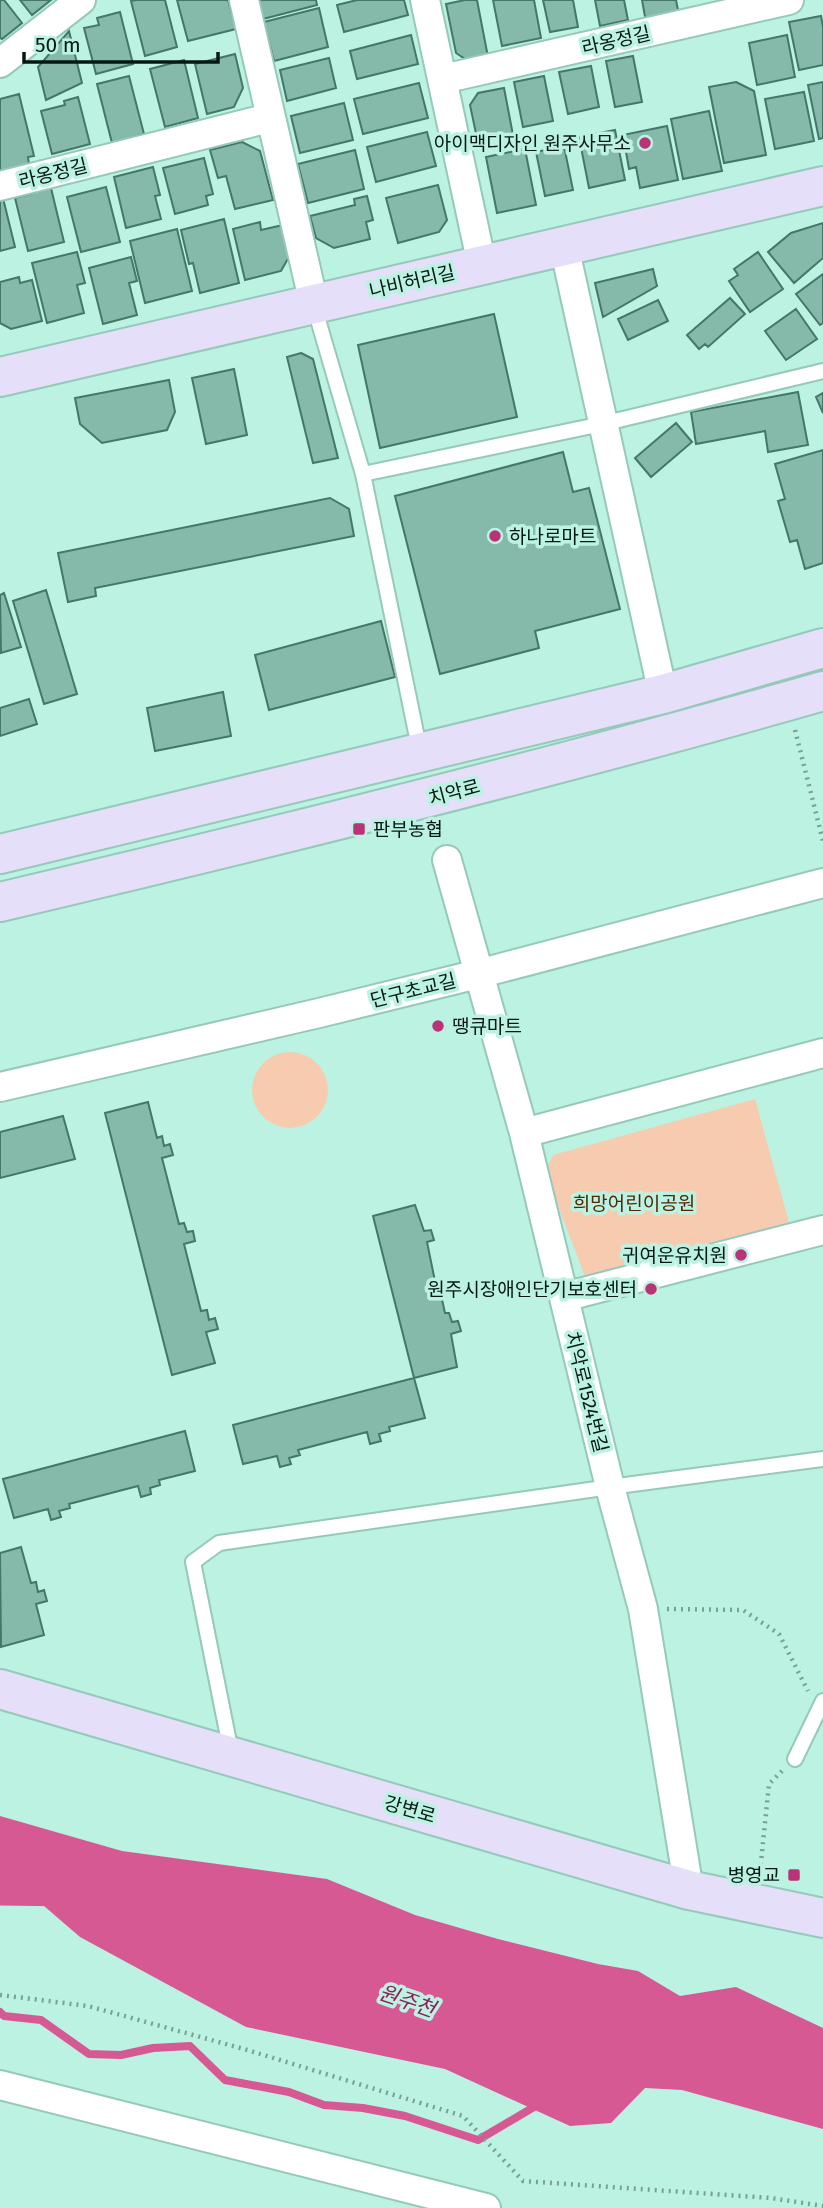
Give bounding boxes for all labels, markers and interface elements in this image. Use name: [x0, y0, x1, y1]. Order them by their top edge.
scale bar: [24, 21, 219, 65]
street label: 라옹정길: [579, 21, 653, 60]
text: 50 m: [35, 32, 81, 58]
place label: 아이맥디자인 원주사무소: [434, 132, 631, 155]
marker: 아이맥디자인 원주사무소: [637, 135, 653, 151]
street label: 라옹정길: [16, 154, 90, 193]
street label: 나비허리길: [367, 260, 457, 303]
place label: 하나로마트: [509, 525, 596, 548]
marker: 하나로마트: [487, 528, 503, 544]
street label: 치악로: [426, 775, 482, 810]
place label: 판부농협: [373, 818, 443, 841]
marker: 판부농협: [351, 821, 367, 837]
street label: 단구초교길: [368, 969, 458, 1012]
place label: 땡큐마트: [452, 1015, 522, 1038]
marker: 땡큐마트: [430, 1018, 446, 1034]
park label: 희망어린이공원: [573, 1192, 695, 1215]
place label: 귀여운유치원: [622, 1244, 727, 1267]
marker: 귀여운유치원: [733, 1247, 749, 1263]
place label: 원주시장애인단기보호센터: [427, 1278, 637, 1301]
marker: 원주시장애인단기보호센터: [643, 1281, 659, 1297]
street label: 치악로1524번길: [560, 1329, 613, 1455]
street label: 강변로: [381, 1791, 438, 1828]
place label: 병영교: [728, 1864, 780, 1887]
marker: 병영교: [786, 1867, 802, 1883]
water label: 원주천: [375, 1979, 441, 2024]

